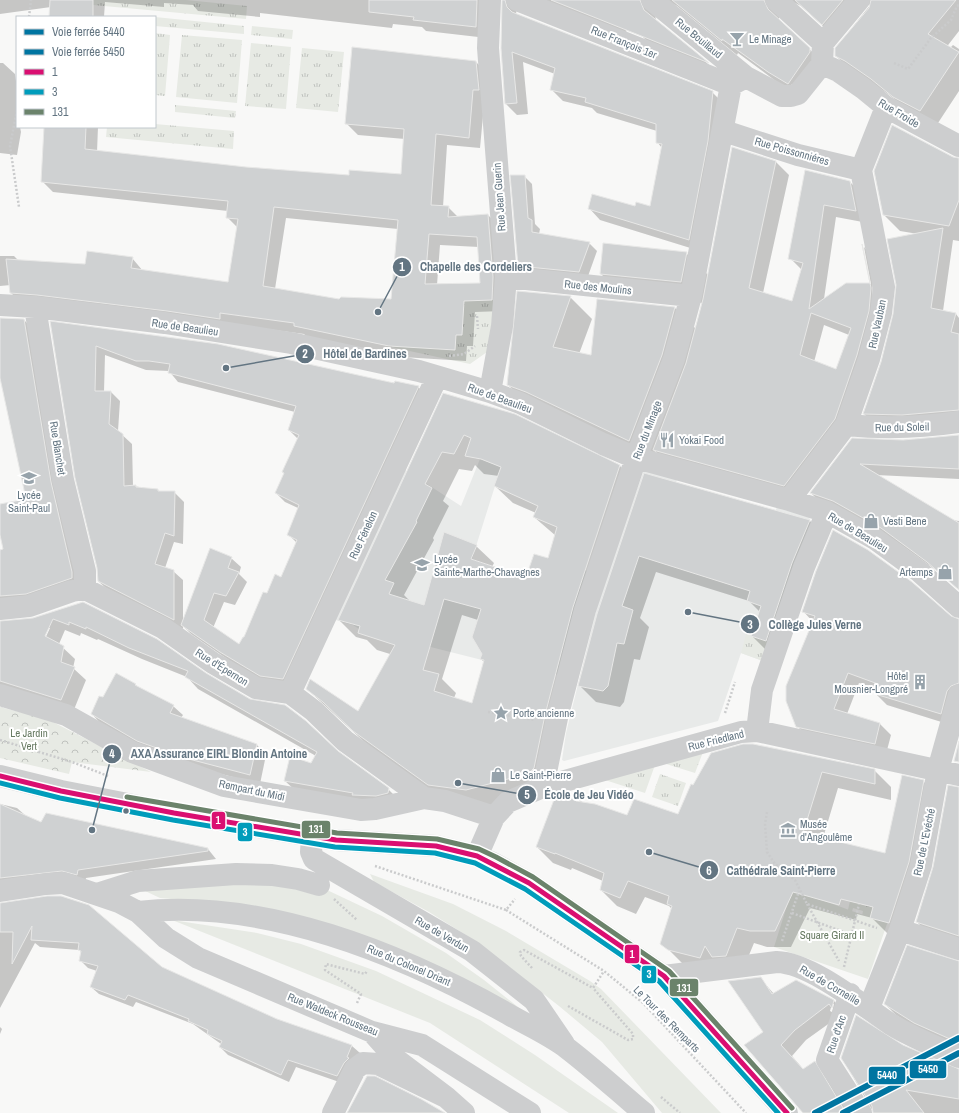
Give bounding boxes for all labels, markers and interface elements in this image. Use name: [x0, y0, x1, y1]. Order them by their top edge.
street label: Rue Bouillaud: [673, 15, 725, 61]
legend: [16, 16, 156, 128]
street label: Rue François 1er: [589, 22, 659, 62]
text: Voie ferrée 5440: [52, 24, 125, 40]
bar icon: Le Minage: [728, 30, 746, 48]
place label: Le Minage: [749, 32, 792, 46]
text: Voie ferrée 5450: [52, 44, 125, 60]
text: 1: [52, 64, 58, 80]
text: 3: [52, 84, 57, 100]
street label: Rue Froide: [876, 95, 922, 131]
text: 131: [52, 104, 69, 120]
street label: Rue Poissonniéres: [753, 134, 831, 168]
street label: Rue Jean Guerin: [490, 162, 508, 232]
callout: Chapelle des Cordeliers: [392, 255, 540, 279]
text: 1: [399, 259, 405, 275]
text: Chapelle des Cordeliers: [420, 259, 533, 275]
street label: Rue des Moulins: [564, 277, 633, 298]
street label: Rue Vauban: [865, 298, 889, 350]
street label: Rue de Beaulieu: [151, 315, 219, 339]
callout: Hôtel de Bardines: [295, 342, 415, 366]
text: 2: [302, 346, 308, 362]
text: Hôtel de Bardines: [323, 346, 407, 362]
street label: Rue de Beaulieu: [466, 380, 534, 416]
street label: Rue du Minage: [629, 399, 665, 461]
street label: Rue Blanchet: [47, 420, 69, 476]
street label: Rue du Soleil: [875, 420, 929, 434]
restaurant icon: Yokai Food: [658, 431, 676, 449]
place label: Yokai Food: [679, 433, 724, 447]
school or university icon: Lycée Saint-Paul: [20, 469, 38, 487]
place label: Lycée Saint-Paul: [8, 488, 50, 515]
street label: Rue Fénelon: [346, 509, 380, 561]
street label: Rue de Beaulieu: [826, 509, 890, 555]
shop icon: Vesti Bene: [862, 512, 880, 530]
place label: Vesti Bene: [883, 514, 927, 528]
place label: Lycée Sainte-Marthe-Chavagnes: [434, 552, 540, 579]
school or university icon: Lycée Sainte-Marthe-Chavagnes: [413, 556, 431, 574]
shop icon: Artemps: [936, 563, 954, 581]
place label: Artemps: [898, 565, 933, 579]
callout: Collège Jules Verne: [740, 612, 869, 636]
text: 3: [747, 617, 753, 633]
text: Collège Jules Verne: [769, 617, 862, 633]
street label: Rue d'Épernon: [193, 645, 251, 689]
place label: Hôtel Mousnier-Longpré: [834, 669, 908, 696]
building icon: Hôtel Mousnier-Longpré: [911, 673, 929, 691]
place icon: Porte ancienne: [492, 704, 510, 722]
place label: Porte ancienne: [513, 706, 574, 720]
park label: Le Jardin Vert: [10, 726, 48, 753]
street label: Rue Friedland: [687, 726, 745, 754]
callout: AXA Assurance EIRL Blondin Antoine: [102, 742, 316, 766]
text: 4: [109, 746, 115, 762]
text: AXA Assurance EIRL Blondin Antoine: [131, 746, 308, 762]
shop icon: Le Saint-Pierre: [489, 766, 507, 784]
place label: Le Saint-Pierre: [510, 768, 571, 782]
street label: Rempart du Midi: [218, 776, 286, 804]
callout: École de Jeu Vidéo: [517, 783, 642, 807]
text: 5: [524, 787, 530, 803]
text: École de Jeu Vidéo: [544, 787, 634, 803]
unlabelled marker: [121, 806, 131, 816]
street label: Rue de L'Evéché: [910, 807, 938, 877]
line badge: 1: [211, 811, 226, 830]
text: 1: [215, 813, 221, 827]
place label: Musée d'Angoulême: [800, 817, 852, 844]
line badge: 131: [301, 820, 331, 839]
museum icon: Musée d'Angoulême: [779, 821, 797, 839]
line badge: 3: [237, 822, 253, 842]
text: 131: [308, 822, 324, 836]
text: 3: [242, 825, 248, 839]
callout: Cathédrale Saint-Pierre: [699, 858, 843, 882]
text: 6: [706, 863, 712, 879]
text: Cathédrale Saint-Pierre: [727, 863, 836, 879]
street label: Rue de Verdun: [412, 913, 472, 955]
park label: Square Girard II: [800, 928, 864, 942]
street label: Rue du Colonel Driant: [365, 941, 453, 989]
line badge: 1: [624, 944, 640, 964]
text: 1: [629, 947, 635, 961]
street label: Rue de Corneille: [797, 962, 863, 1008]
line badge: 3: [641, 965, 657, 984]
text: 3: [646, 967, 652, 981]
line badge: 131: [669, 978, 699, 997]
text: 131: [676, 981, 692, 995]
street label: Le Tour des Remparts: [631, 983, 704, 1056]
street label: Rue Waldeck Rousseau: [286, 989, 380, 1039]
street label: Rue d'Arc: [823, 1013, 849, 1055]
line badge: 5450: [909, 1060, 947, 1079]
text: 5450: [918, 1062, 938, 1076]
line badge: 5440: [868, 1066, 906, 1085]
text: 5440: [877, 1068, 897, 1082]

